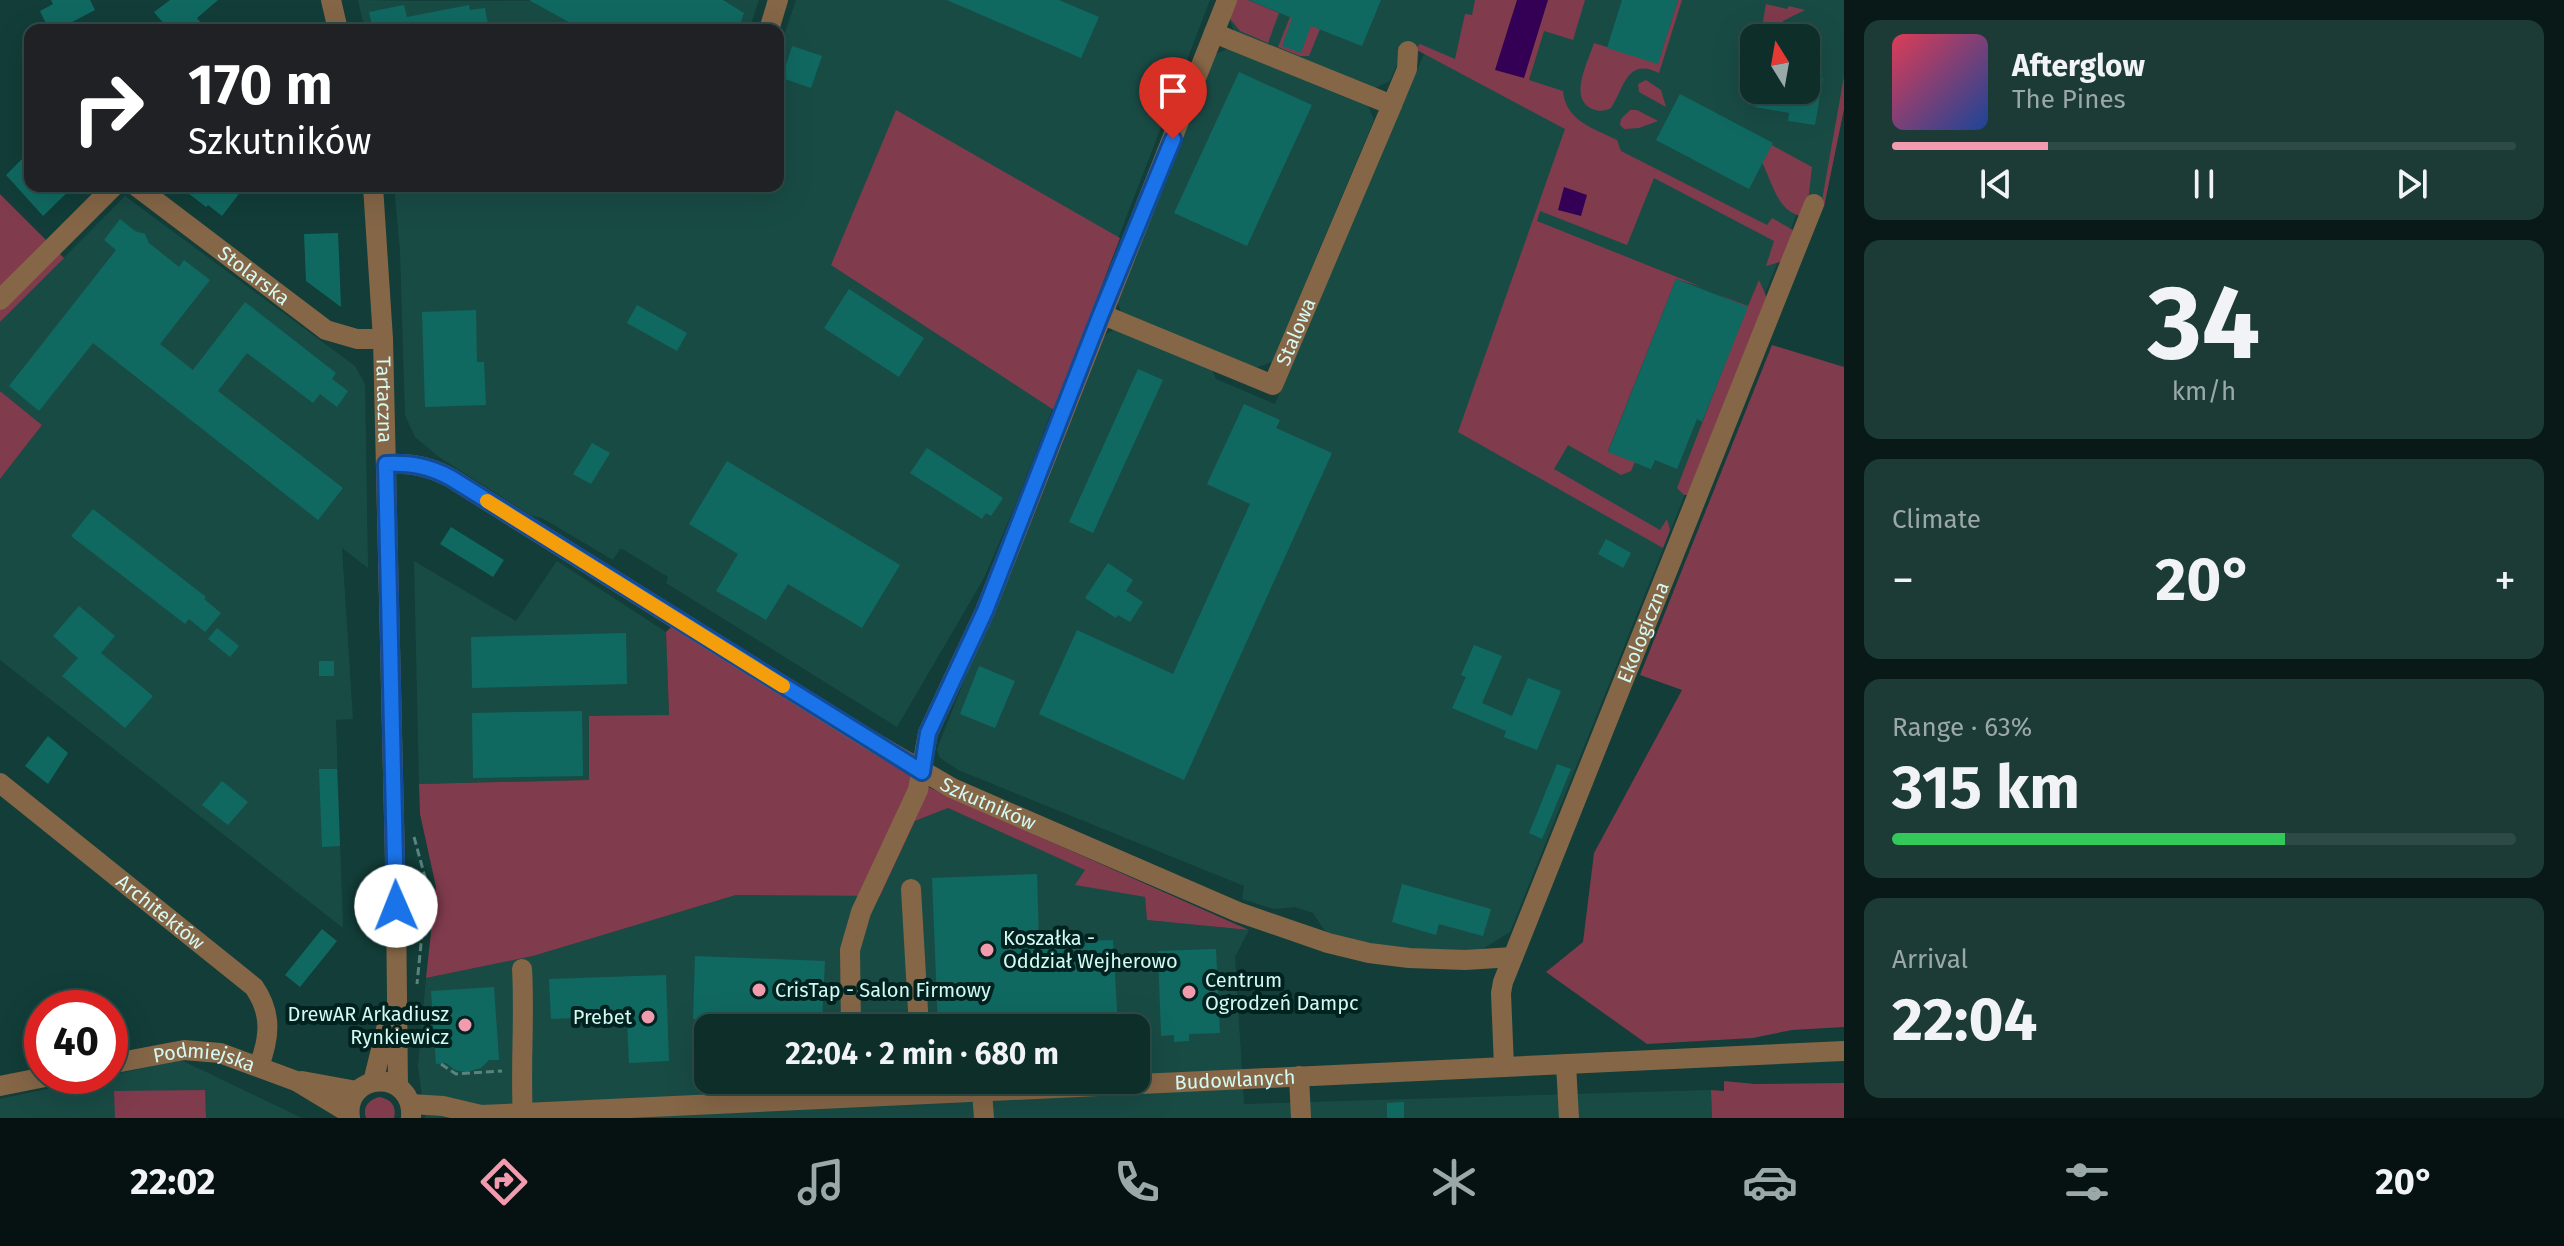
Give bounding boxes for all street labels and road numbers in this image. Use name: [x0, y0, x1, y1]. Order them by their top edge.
street label: Stolarska: [213, 241, 295, 310]
street label: Stalowa: [1271, 294, 1321, 369]
street label: Tartaczna: [371, 356, 397, 443]
street label: Ekologiczna: [1612, 578, 1674, 686]
street label: Szkutników: [936, 772, 1040, 835]
street label: Architektów: [112, 869, 210, 955]
street label: Podmiejska: [151, 1038, 259, 1077]
street label: Budowlanych: [1174, 1065, 1296, 1094]

